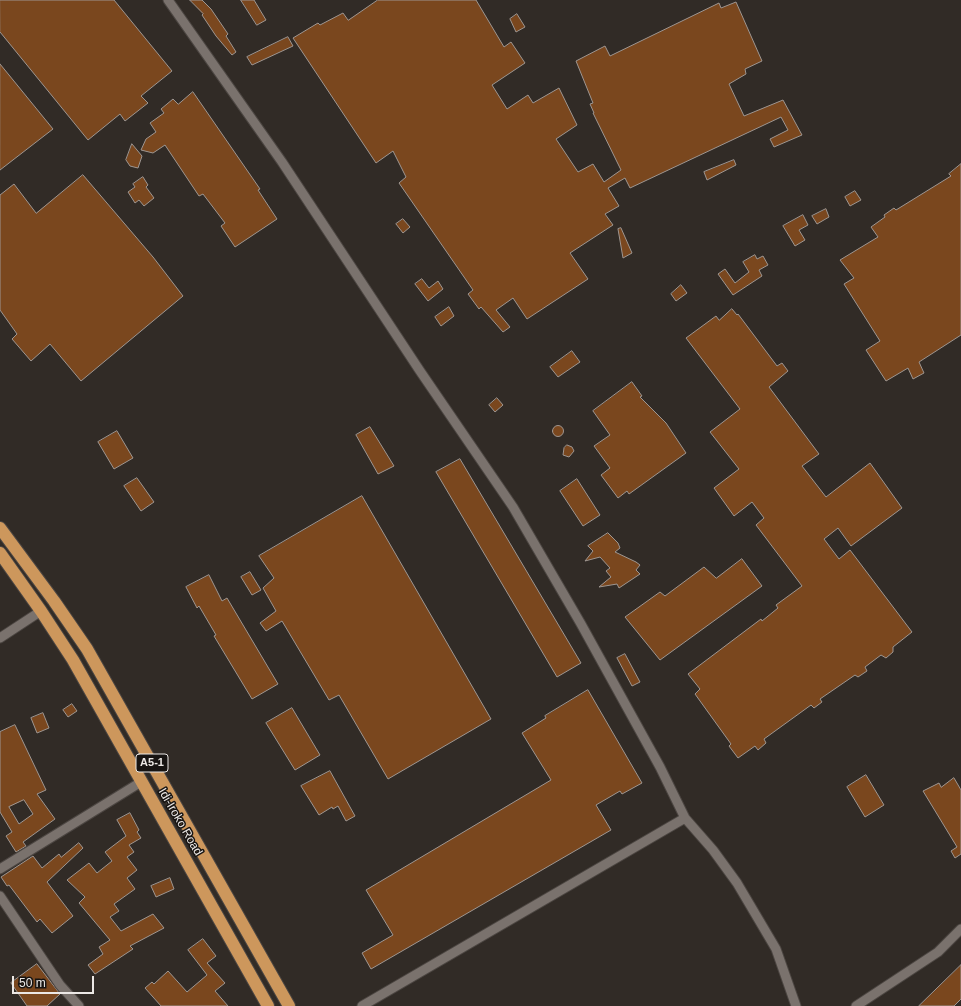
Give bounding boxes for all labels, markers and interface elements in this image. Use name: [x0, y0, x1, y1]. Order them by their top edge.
road number: A5-1: [136, 754, 168, 772]
street label: Idi-Iroko Road: [155, 786, 205, 858]
scale bar: [14, 968, 96, 994]
text: 50 m: [19, 976, 46, 990]

